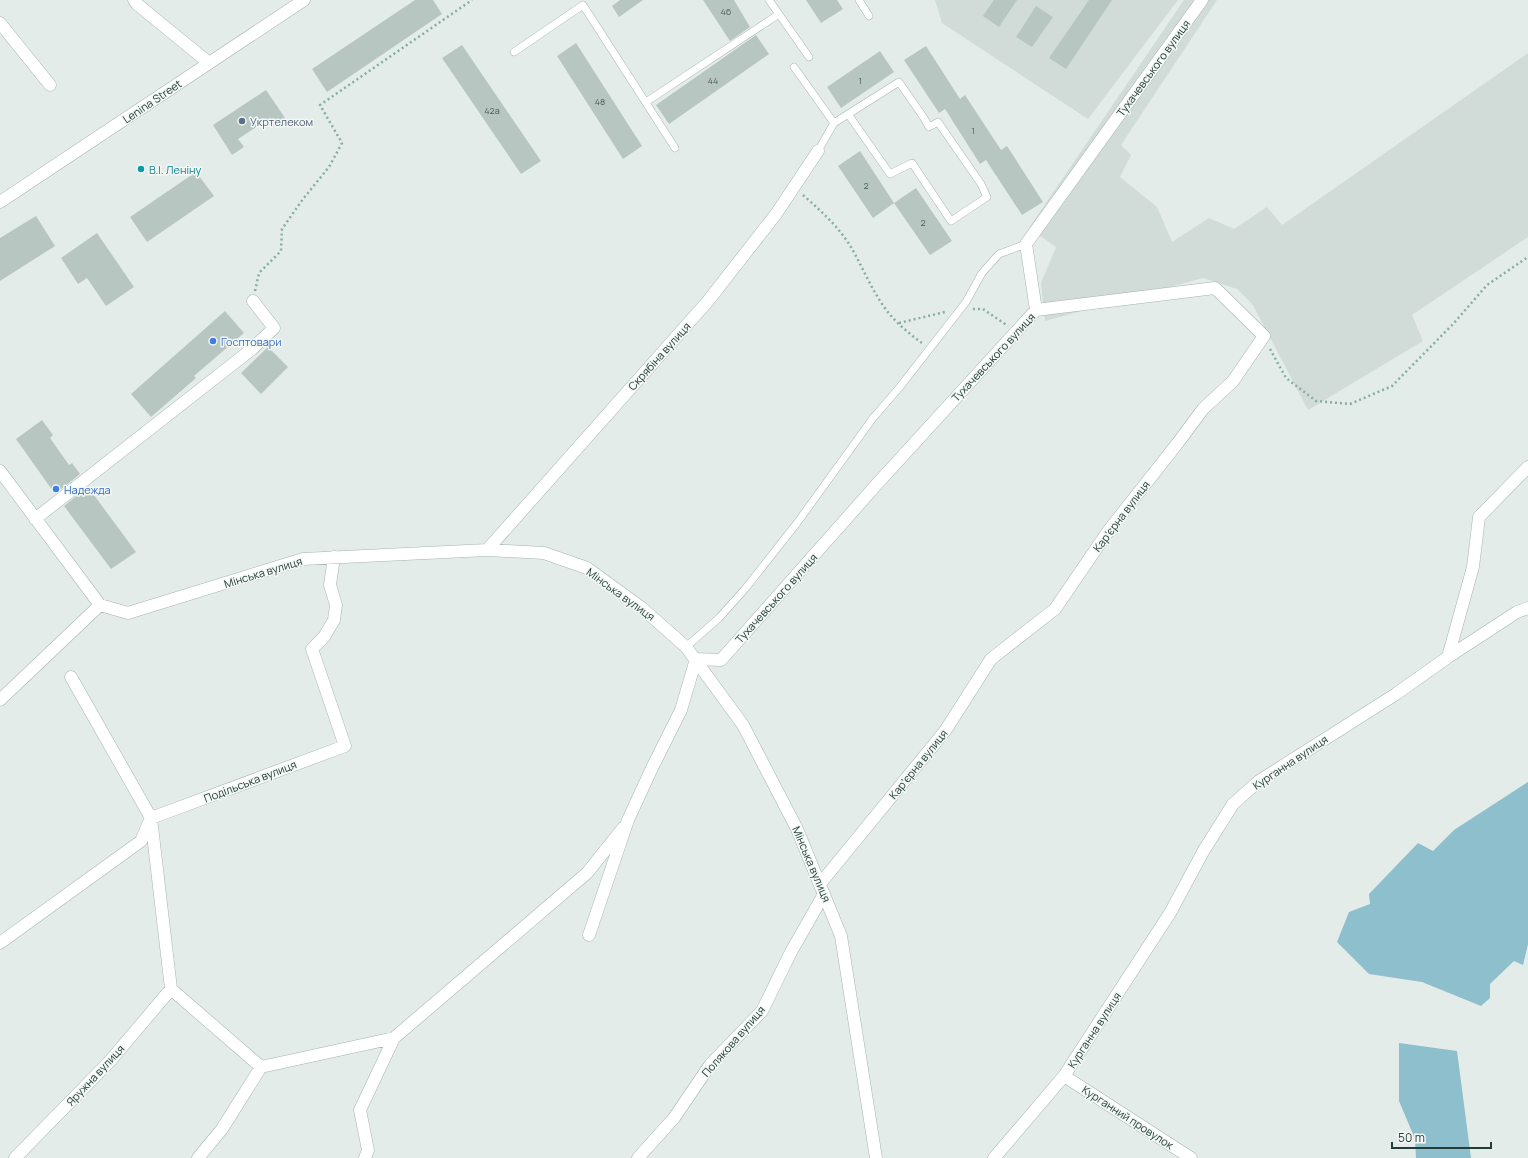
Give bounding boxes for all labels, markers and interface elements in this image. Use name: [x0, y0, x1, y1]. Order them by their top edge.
house number: 46: [721, 5, 732, 18]
street label: Тухачевського вулиця: [1113, 17, 1193, 119]
house number: 44: [708, 74, 718, 87]
house number: 1: [858, 74, 862, 87]
street label: Lenina Street: [120, 76, 184, 126]
house number: 48: [595, 95, 605, 108]
house number: 42а: [484, 104, 500, 117]
place label: Укртелеком: [250, 114, 313, 129]
marker: Укртелеком: [237, 116, 247, 126]
house number: 1: [971, 124, 975, 137]
place label: В.І. Леніну: [149, 162, 201, 177]
marker: В.І. Леніну: [136, 164, 146, 174]
house number: 2: [863, 179, 869, 192]
house number: 2: [920, 216, 926, 229]
street label: Тухачевського вулиця: [948, 309, 1038, 405]
street label: Скрябіна вулиця: [624, 319, 694, 393]
place label: Госптовари: [221, 334, 282, 349]
marker: Госптовари: [208, 336, 218, 346]
street label: Кар’єрна вулиця: [1089, 477, 1153, 555]
place label: Надежда: [64, 482, 111, 497]
marker: Надежда: [51, 484, 61, 494]
street label: Тухачевського вулиця: [732, 550, 820, 646]
street label: Мінська вулиця: [222, 553, 304, 591]
street label: Мінська вулиця: [584, 564, 658, 624]
street label: Кар’єрна вулиця: [885, 726, 951, 802]
street label: Курганна вулиця: [1249, 731, 1331, 793]
street label: Подільська вулиця: [201, 756, 299, 806]
street label: Мінська вулиця: [789, 824, 835, 904]
street label: Курганна вулиця: [1064, 989, 1124, 1071]
street label: Полякова вулиця: [698, 1002, 768, 1080]
street label: Яружна вулиця: [63, 1041, 127, 1109]
street label: Курганний провулок: [1079, 1082, 1177, 1152]
scale bar: [1392, 1124, 1491, 1150]
text: 50 m: [1398, 1129, 1425, 1146]

